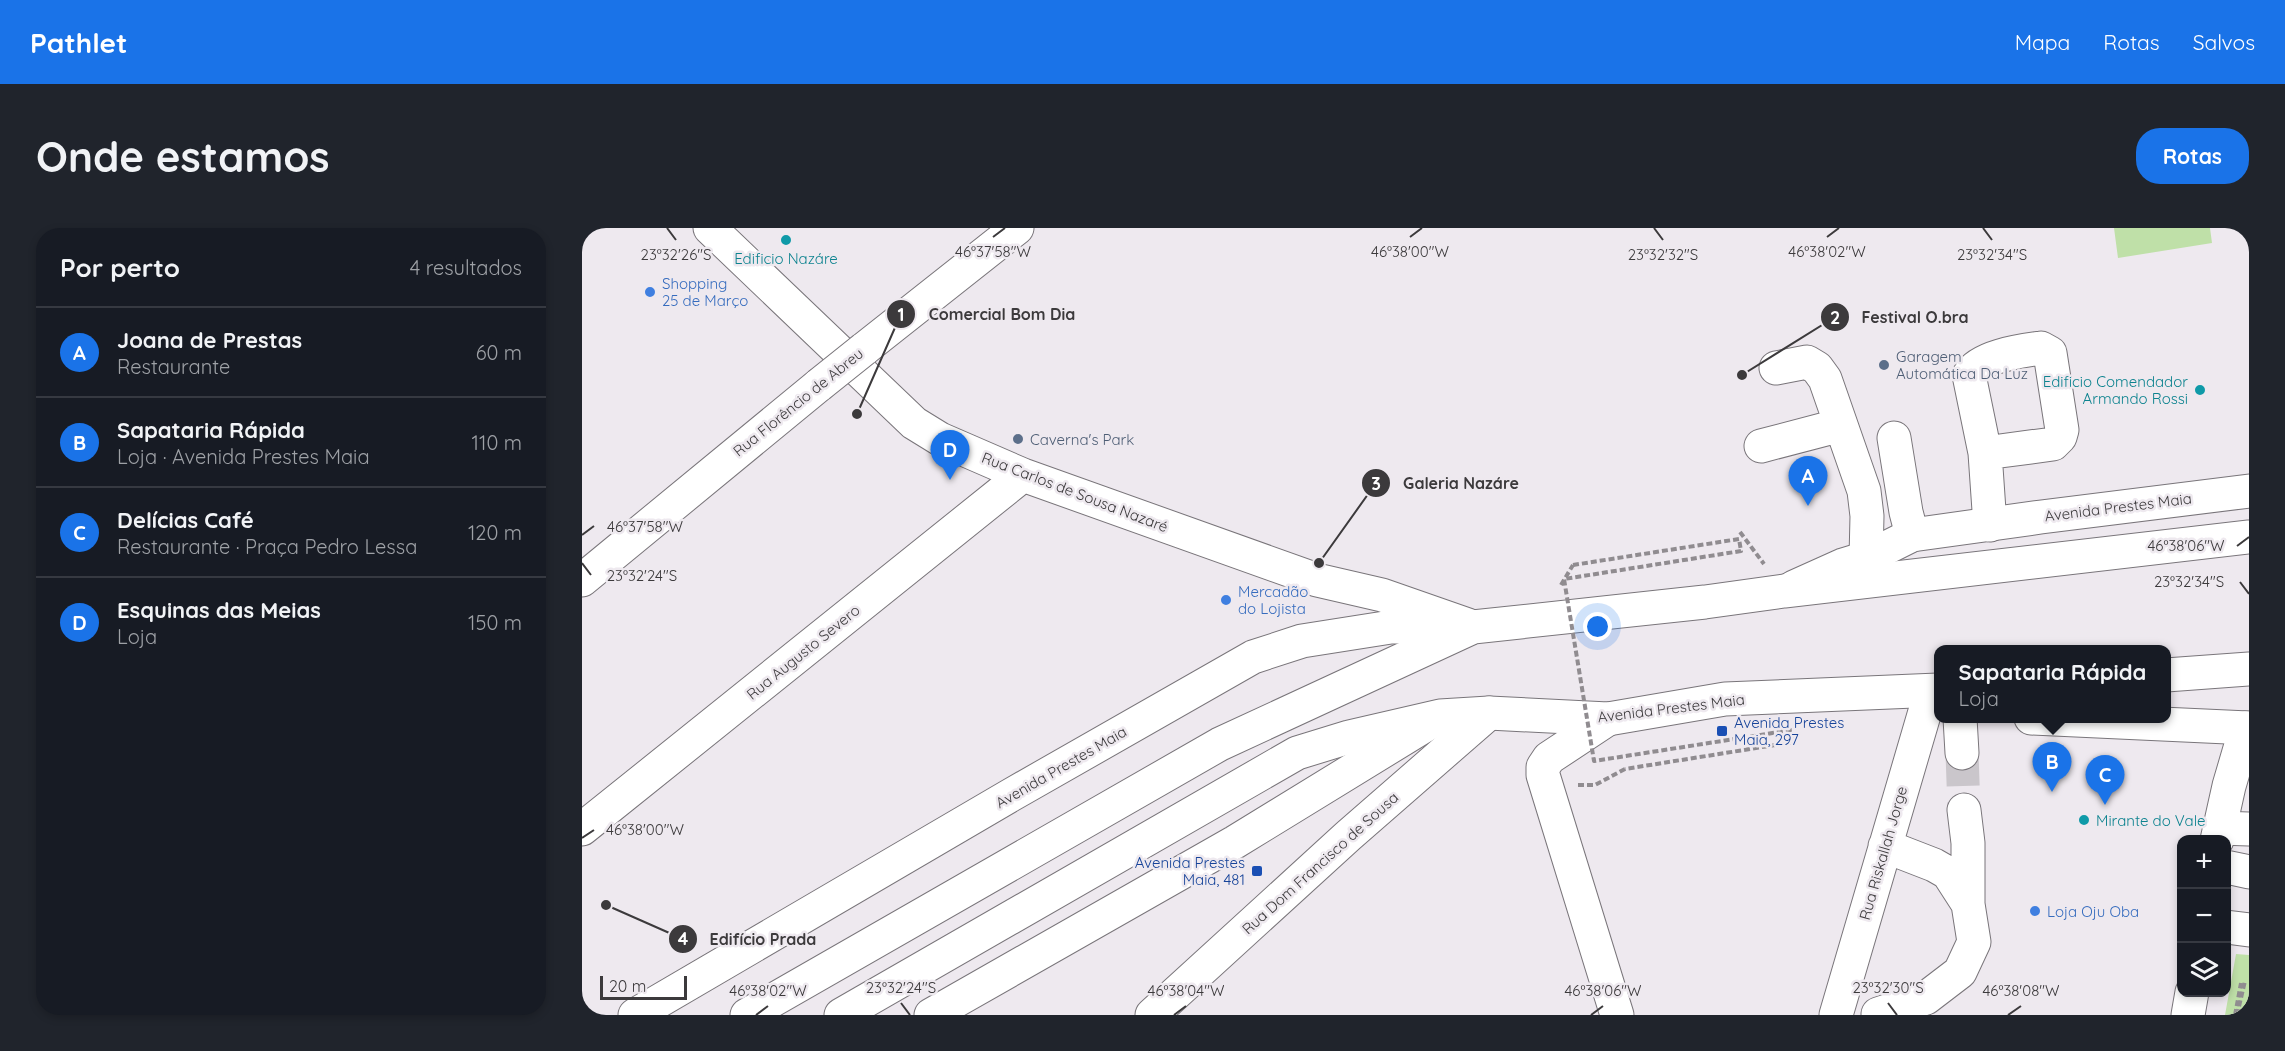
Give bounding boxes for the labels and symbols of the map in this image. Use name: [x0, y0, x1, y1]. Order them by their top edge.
marker: Edificio Nazáre: [779, 233, 793, 247]
text: 46°37'58"W: [955, 242, 1031, 261]
text: 46°38'00"W: [1371, 242, 1449, 261]
text: 46°38'02"W: [1788, 242, 1866, 261]
text: 23°32'26"S: [641, 245, 711, 264]
text: 23°32'32"S: [1628, 245, 1698, 264]
text: 23°32'34"S: [1957, 245, 2027, 264]
place label: Edificio Nazáre: [734, 249, 838, 268]
place label: Shopping 25 de Março: [662, 274, 748, 310]
marker: Shopping 25 de Março: [643, 285, 657, 299]
callout: Comercial Bom Dia: [886, 297, 1087, 331]
callout: Festival O.bra: [1820, 300, 1981, 334]
text: 1: [897, 303, 905, 326]
text: Comercial Bom Dia: [929, 304, 1075, 324]
text: 2: [1830, 306, 1840, 329]
text: Festival O.bra: [1861, 307, 1969, 327]
street label: Rua Florêncio de Abreu: [729, 344, 867, 460]
place label: Garagem Automática Da Luz: [1896, 347, 2028, 383]
marker: Garagem Automática Da Luz: [1877, 358, 1891, 372]
place label: Edificio Comendador Armando Rossi: [2043, 372, 2188, 408]
marker: Edificio Comendador Armando Rossi: [2193, 383, 2207, 397]
pin: D: [930, 430, 970, 480]
place label: Caverna's Park: [1030, 430, 1134, 449]
marker: Caverna's Park: [1011, 432, 1025, 446]
street label: Rua Carlos de Sousa Nazaré: [979, 448, 1171, 536]
pin: A: [1788, 456, 1828, 506]
callout: Galeria Nazáre: [1361, 466, 1531, 500]
text: 3: [1371, 472, 1381, 495]
text: Galeria Nazáre: [1403, 473, 1519, 493]
street label: Avenida Prestes Maia: [2043, 489, 2193, 525]
text: 46°37'58"W: [607, 517, 683, 536]
text: 46°38'06"W: [2147, 536, 2225, 555]
text: 23°32'24"S: [607, 566, 677, 585]
text: 23°32'34"S: [2154, 572, 2224, 591]
place label: Mercadão do Lojista: [1238, 582, 1308, 618]
marker: Mercadão do Lojista: [1219, 593, 1233, 607]
street label: Rua Augusto Severo: [743, 600, 863, 704]
your location: [1583, 612, 1612, 641]
street label: Avenida Prestes Maia: [1596, 690, 1746, 726]
place label: Avenida Prestes Maia, 297: [1734, 713, 1844, 749]
street label: Avenida Prestes Maia: [992, 722, 1130, 812]
marker: Avenida Prestes Maia, 297: [1715, 724, 1729, 738]
pin: B: [2032, 742, 2072, 792]
pin: C: [2086, 756, 2125, 805]
street label: Rua Riskallah Jorge: [1855, 784, 1911, 922]
street label: Rua Dom Francisco de Sousa: [1238, 788, 1402, 938]
place label: Mirante do Vale: [2096, 811, 2205, 830]
marker: Mirante do Vale: [2077, 813, 2091, 827]
text: 46°38'00"W: [606, 820, 684, 839]
place label: Avenida Prestes Maia, 481: [1135, 853, 1245, 889]
marker: Avenida Prestes Maia, 481: [1250, 864, 1264, 878]
place label: Loja Oju Oba: [2047, 902, 2139, 921]
marker: Loja Oju Oba: [2028, 904, 2042, 918]
callout: Edifício Prada: [668, 922, 829, 956]
text: 4: [678, 927, 689, 950]
text: Edifício Prada: [710, 929, 816, 949]
scale bar: [600, 973, 687, 1000]
text: 23°32'24"S: [866, 978, 936, 997]
text: 23°32'30"S: [1852, 978, 1924, 997]
text: 46°38'02"W: [729, 981, 807, 1000]
text: 46°38'04"W: [1148, 981, 1225, 1000]
text: 46°38'06"W: [1564, 981, 1642, 1000]
text: 46°38'08"W: [1982, 981, 2060, 1000]

